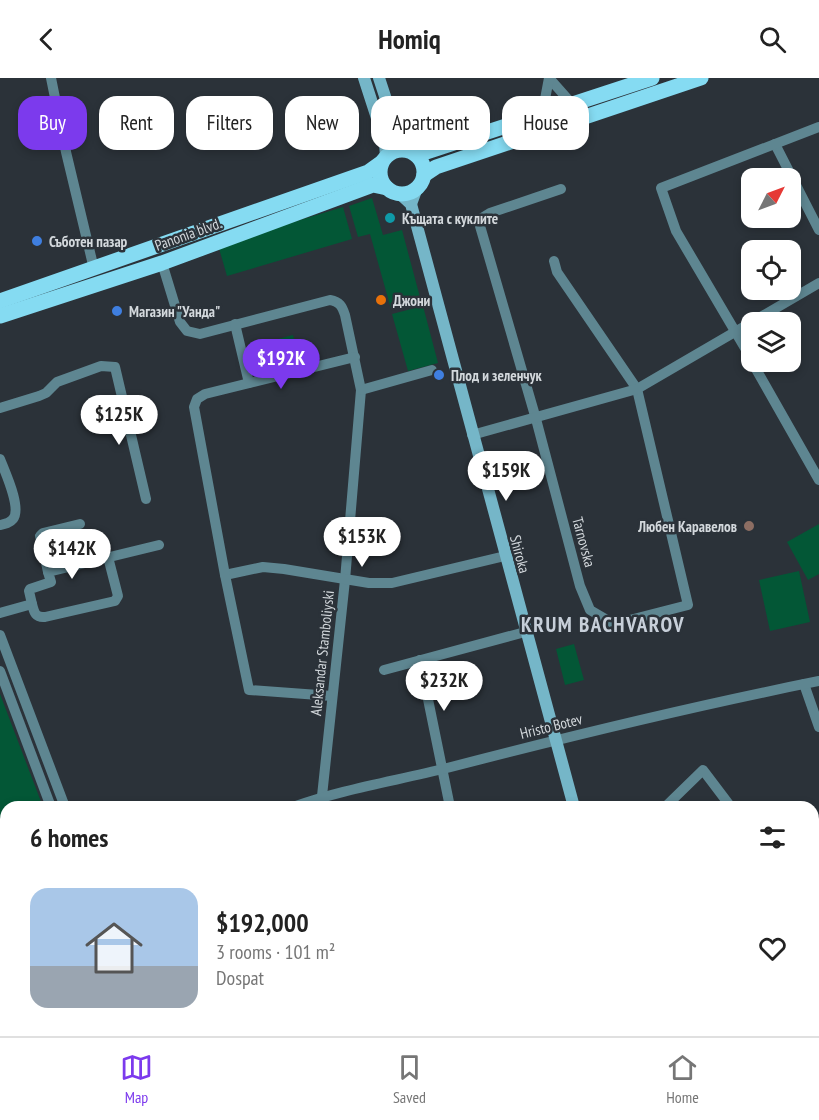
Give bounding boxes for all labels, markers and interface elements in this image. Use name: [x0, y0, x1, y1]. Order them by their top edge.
text: Homiq: [378, 22, 441, 56]
icon: back: [30, 23, 63, 56]
icon: search: [756, 23, 789, 56]
chip: Buy: [18, 96, 87, 150]
chip: Rent: [99, 96, 174, 150]
chip: Filters: [186, 96, 273, 150]
chip: New: [285, 96, 359, 150]
chip: Apartment: [371, 96, 490, 150]
chip: House: [502, 96, 589, 150]
north arrow: [741, 168, 801, 228]
map controls: [741, 168, 801, 372]
place label: Къщата с куклите: [402, 209, 498, 228]
marker: Къщата с куклите: [383, 211, 397, 225]
street label: Panonia blvd.: [152, 213, 224, 255]
place label: Съботен пазар: [49, 232, 128, 251]
marker: Съботен пазар: [30, 234, 44, 248]
button: locate: [741, 240, 801, 300]
place label: Джони: [393, 291, 431, 310]
marker: Джони: [374, 293, 388, 307]
place label: Магазин "Уанда": [129, 302, 220, 321]
marker: Магазин "Уанда": [110, 304, 124, 318]
button: layers: [741, 312, 801, 372]
pin: $192K: [239, 339, 323, 390]
text: $192K: [257, 345, 305, 371]
place label: Плод и зеленчук: [451, 366, 543, 385]
marker: Плод и зеленчук: [432, 368, 446, 382]
pin: $125K: [77, 395, 161, 446]
text: $125K: [95, 401, 143, 427]
pin: $159K: [464, 451, 548, 502]
text: $159K: [482, 457, 530, 483]
street label: Tarnovska: [568, 515, 600, 569]
pin: $153K: [320, 517, 404, 568]
place label: Любен Каравелов: [637, 517, 737, 536]
marker: Любен Каравелов: [742, 519, 756, 533]
text: $153K: [338, 523, 386, 549]
pin: $142K: [30, 529, 114, 580]
street label: Shiroka: [506, 533, 534, 575]
text: $142K: [48, 535, 96, 561]
street label: Aleksandar Stamboliyski: [306, 589, 338, 717]
district label: KRUM BACHVAROV: [521, 611, 685, 638]
pin: $232K: [402, 661, 486, 712]
text: $232K: [420, 667, 468, 693]
street label: Hristo Botev: [518, 709, 584, 743]
text: 6 homes: [30, 821, 108, 854]
icon: filters: [756, 821, 789, 854]
text: $192,000: [216, 906, 309, 939]
icon: home: [78, 912, 150, 984]
icon: heart: [756, 932, 789, 965]
text: 3 rooms · 101 m²: [216, 939, 335, 965]
text: Dospat: [216, 965, 264, 991]
tab: Map: [120, 1051, 153, 1107]
tab: Saved: [393, 1051, 426, 1107]
tab: Home: [666, 1051, 699, 1107]

